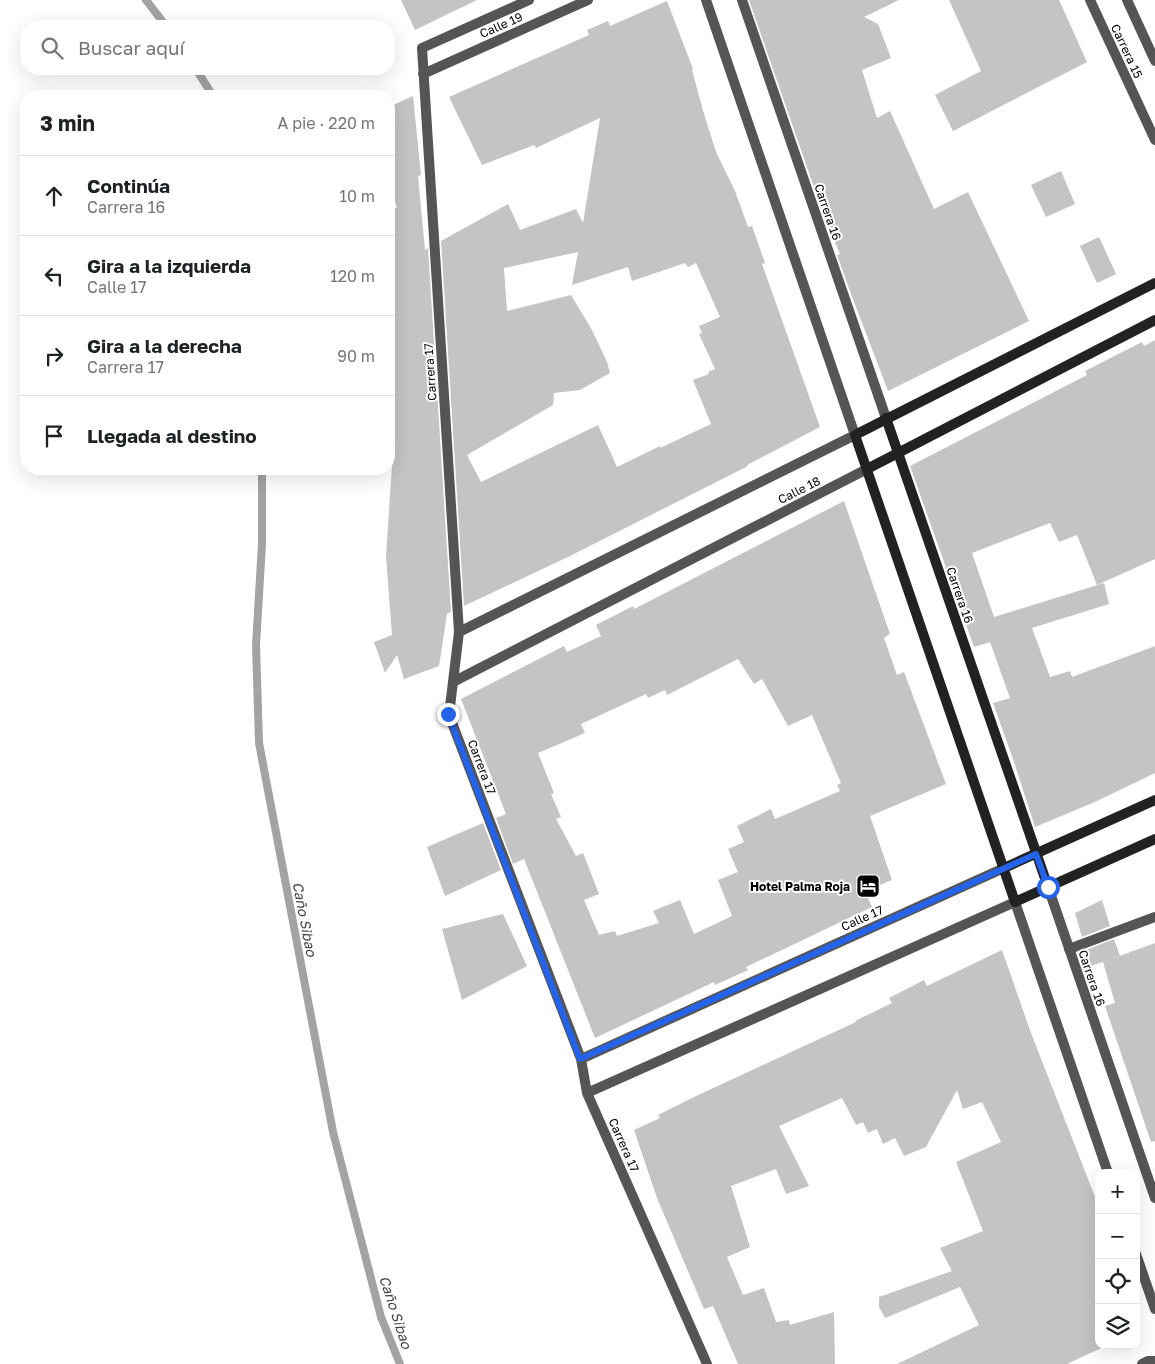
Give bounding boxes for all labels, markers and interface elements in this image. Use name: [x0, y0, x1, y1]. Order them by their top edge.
street label: Calle 19: [477, 9, 525, 41]
search box: [20, 20, 395, 75]
street label: Carrera 15: [1108, 21, 1146, 81]
icon: search: [38, 34, 66, 62]
text: Buscar aquí: [78, 36, 185, 59]
text: 3 min: [40, 110, 95, 136]
text: A pie · 220 m: [277, 113, 375, 133]
text: Continúa: [87, 174, 170, 197]
icon: ahead: [40, 182, 68, 210]
street label: Carrera 16: [811, 182, 845, 242]
text: 10 m: [339, 186, 375, 206]
text: Carrera 16: [87, 197, 165, 217]
text: Gira a la izquierda: [87, 254, 251, 277]
icon: left: [40, 262, 68, 290]
text: 120 m: [330, 266, 375, 286]
text: Calle 17: [87, 277, 147, 297]
text: Gira a la derecha: [87, 334, 242, 357]
icon: right: [40, 342, 68, 370]
street label: Carrera 17: [421, 343, 439, 401]
text: 90 m: [337, 346, 375, 366]
text: Carrera 17: [87, 357, 164, 377]
icon: arrive: [40, 422, 68, 450]
text: Llegada al destino: [87, 424, 257, 447]
street label: Calle 18: [775, 473, 823, 507]
street label: Carrera 16: [943, 565, 977, 625]
route end: [437, 703, 460, 726]
street label: Carrera 17: [465, 737, 499, 797]
hotel icon: Hotel Palma Roja: [855, 873, 881, 899]
route start: [1037, 876, 1060, 899]
place label: Hotel Palma Roja: [750, 879, 850, 894]
water label: Caño Sibao: [289, 880, 321, 959]
street label: Calle 17: [839, 902, 885, 934]
street label: Carrera 16: [1075, 948, 1109, 1008]
street label: Carrera 17: [605, 1116, 643, 1174]
map controls: [1095, 1169, 1140, 1349]
button: +: [1095, 1169, 1140, 1214]
button: −: [1095, 1214, 1140, 1259]
button: locate: [1095, 1259, 1140, 1304]
water label: Caño Sibao: [376, 1273, 416, 1352]
button: layers: [1095, 1304, 1140, 1349]

